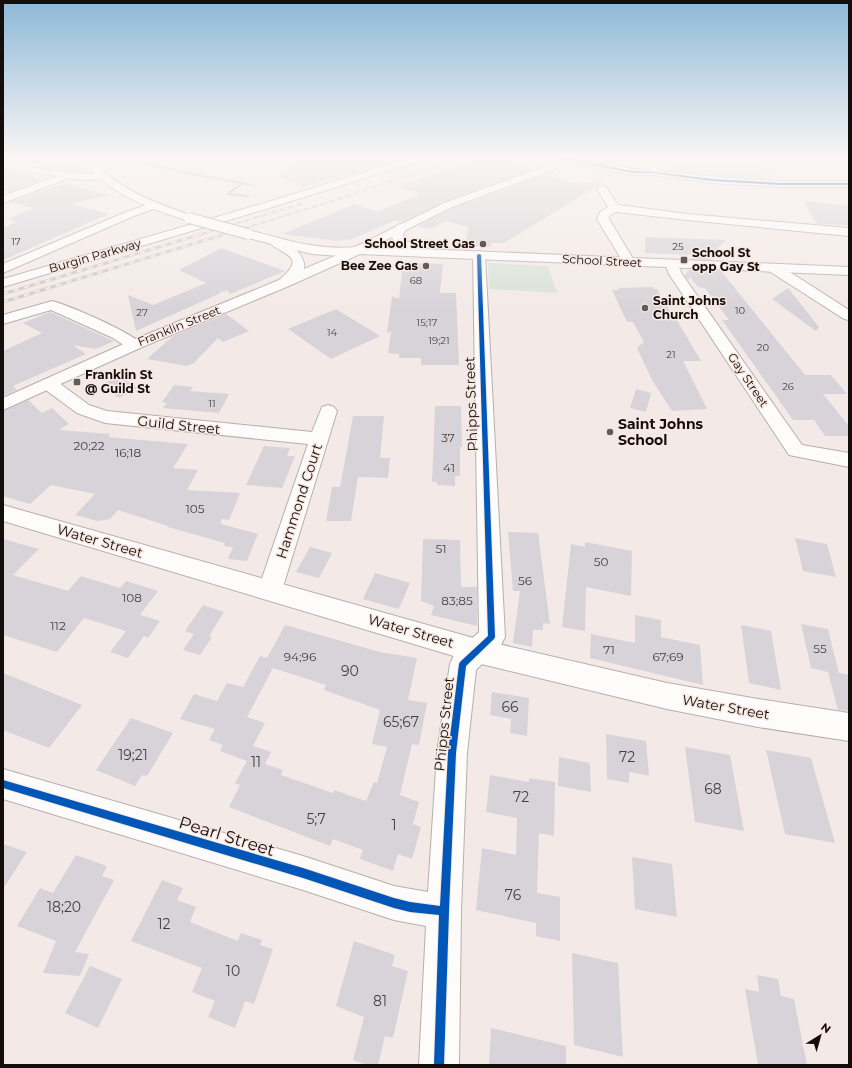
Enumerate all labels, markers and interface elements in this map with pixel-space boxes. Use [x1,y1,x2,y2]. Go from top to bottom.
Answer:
house number: 17 [11,235,21,248]
street label: Burgin Parkway [47,235,143,276]
place label: School Street Gas [364,236,476,251]
marker: School Street Gas [478,239,488,249]
house number: 25 [672,240,684,253]
place label: School St opp Gay St [692,245,761,274]
street label: School Street [562,251,642,270]
marker: School St opp Gay St [679,255,689,265]
place label: Bee Zee Gas [341,258,419,273]
marker: Bee Zee Gas [421,261,431,271]
house number: 68 [410,274,422,287]
place label: Saint Johns Church [653,293,727,322]
street label: Franklin Street [135,302,223,349]
marker: Saint Johns Church [640,303,650,313]
house number: 10 [735,304,745,317]
house number: 27 [136,306,148,319]
house number: 15;17 [417,316,438,329]
house number: 14 [327,326,337,339]
house number: 19;21 [428,334,450,347]
house number: 20 [757,341,770,354]
house number: 21 [666,348,676,361]
street label: Gay Street [725,350,772,410]
street label: Phipps Street [460,356,482,452]
place label: Franklin St @ Guild St [85,367,153,396]
marker: Franklin St @ Guild St [72,377,82,387]
house number: 26 [782,380,794,393]
house number: 11 [208,397,216,410]
street label: Guild Street [137,412,222,438]
place label: Saint Johns School [618,415,704,449]
marker: Saint Johns School [605,427,615,437]
house number: 37 [441,430,455,445]
house number: 20;22 [74,438,105,453]
street label: Hammond Court [272,441,326,561]
house number: 16;18 [115,445,141,460]
house number: 41 [443,460,455,475]
house number: 105 [185,501,205,516]
street label: Water Street [55,520,145,562]
house number: 51 [435,541,447,556]
house number: 50 [594,554,608,569]
house number: 56 [518,573,532,588]
house number: 108 [122,590,142,605]
house number: 83;85 [441,593,473,608]
street label: Water Street [366,610,456,652]
house number: 112 [50,618,66,633]
house number: 55 [813,641,827,656]
house number: 71 [603,642,615,657]
house number: 94;96 [284,649,316,664]
house number: 67;69 [652,649,684,664]
house number: 90 [341,662,359,680]
street label: Phipps Street [430,675,458,772]
street label: Water Street [681,690,771,724]
house number: 66 [501,698,519,716]
house number: 65;67 [383,713,419,731]
house number: 19;21 [118,746,148,764]
house number: 72 [619,748,635,766]
house number: 11 [251,753,261,771]
house number: 68 [704,780,722,798]
house number: 72 [513,788,529,806]
house number: 5;7 [306,810,326,828]
street label: Pearl Street [177,812,277,860]
house number: 1 [391,816,397,834]
house number: 76 [505,886,522,904]
house number: 18;20 [47,898,81,916]
house number: 12 [157,915,171,933]
house number: 10 [226,962,240,980]
house number: 81 [373,992,387,1010]
north arrow [800,1016,840,1056]
text: N [818,1020,834,1036]

